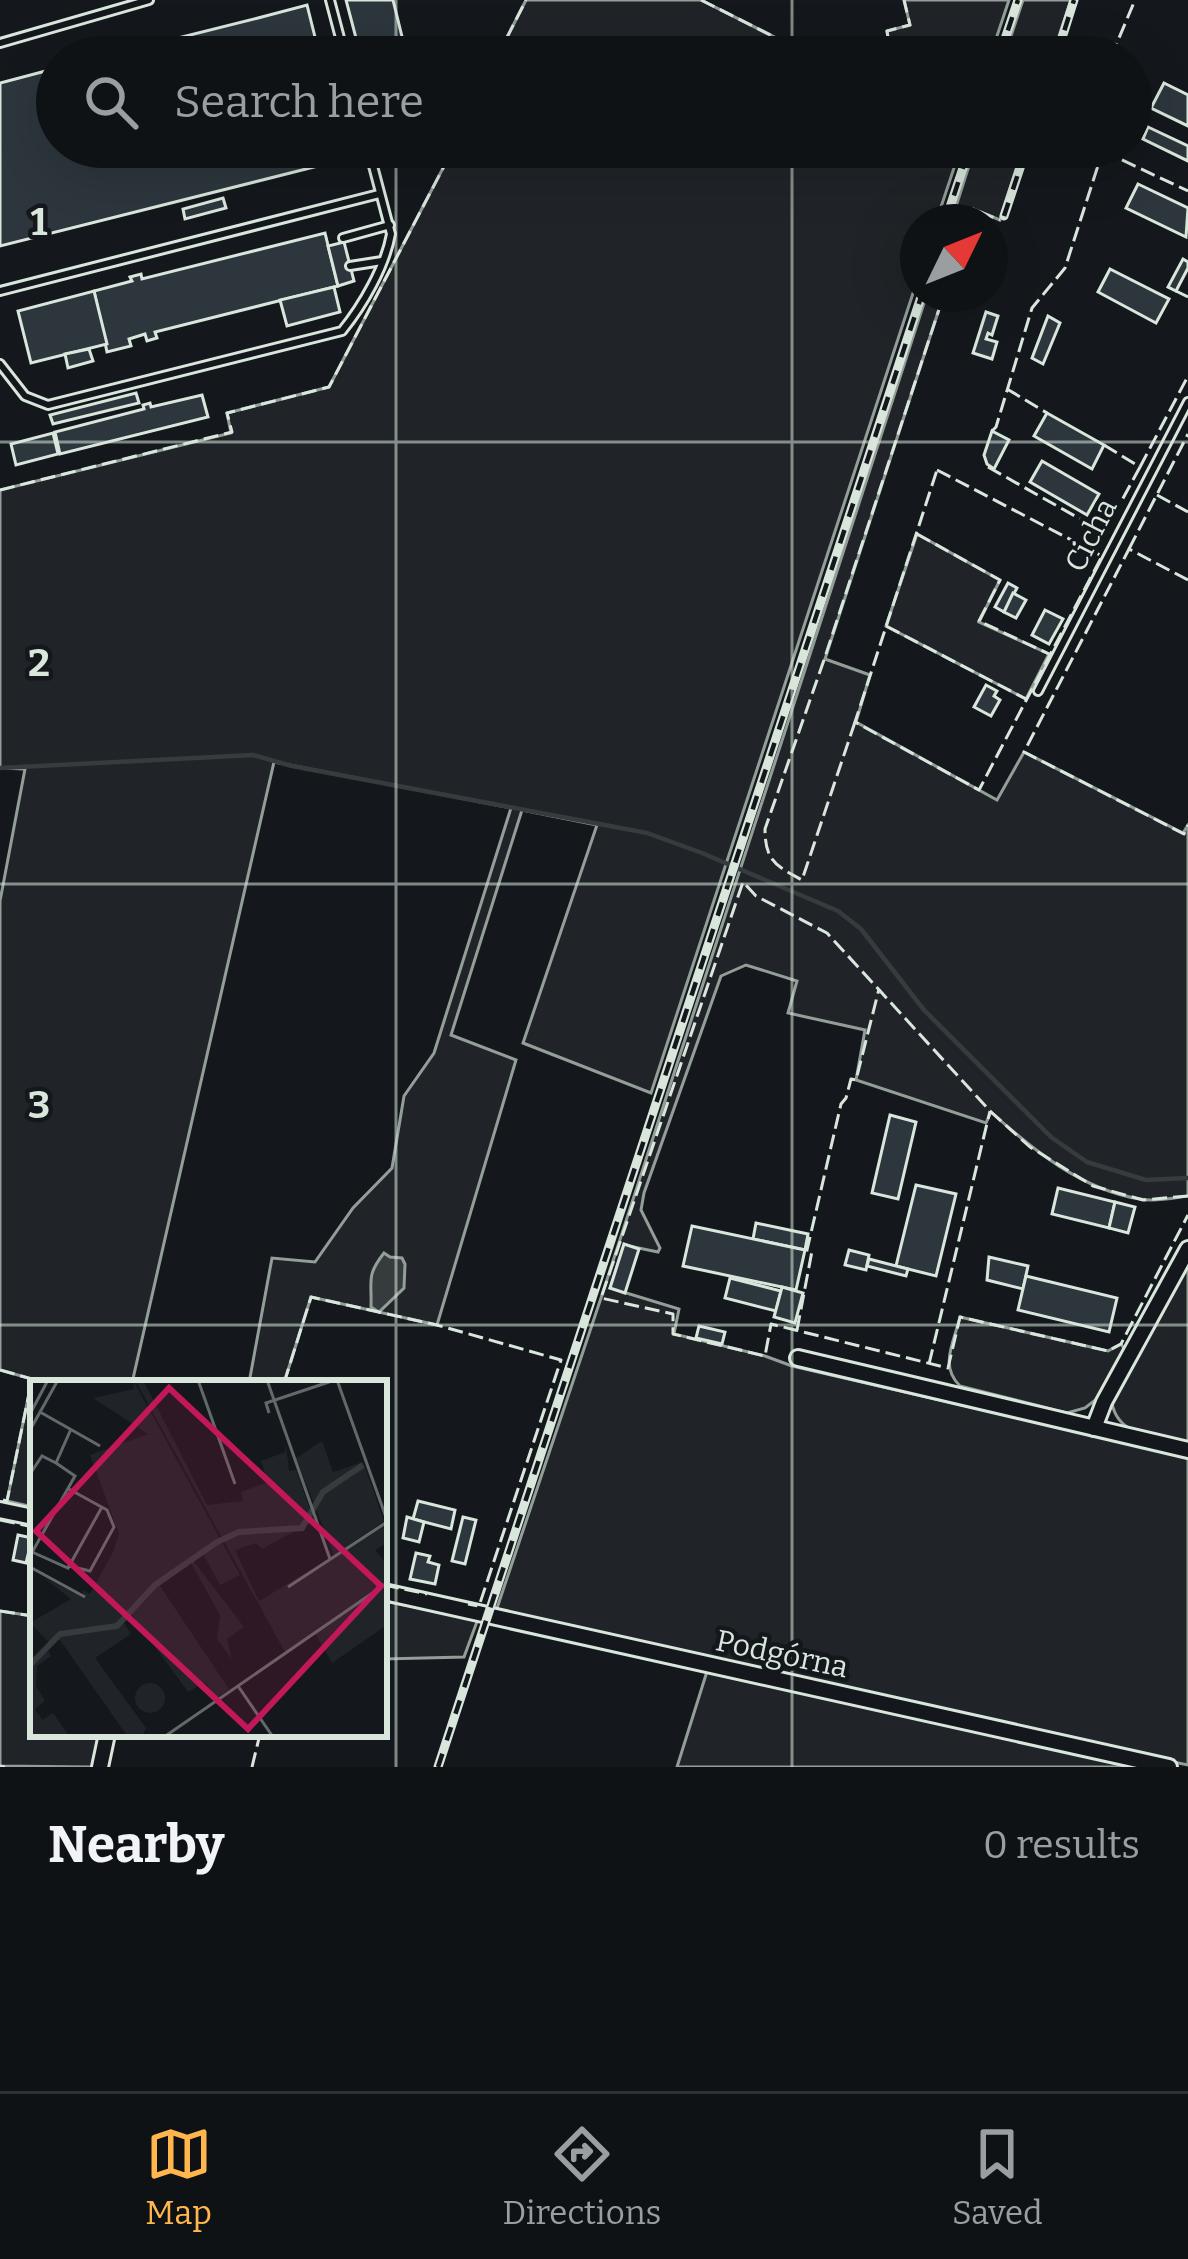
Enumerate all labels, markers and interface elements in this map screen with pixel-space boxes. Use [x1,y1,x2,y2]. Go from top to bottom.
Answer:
search box [36,36,1152,168]
icon: search [78,69,144,135]
text: Search here [174,75,424,129]
text: 1 [31,199,48,245]
north arrow [900,204,1008,312]
street label: Cicha [1057,492,1125,578]
text: 2 [28,640,50,686]
text: 3 [28,1082,50,1128]
inset map [30,1380,387,1737]
street label: Podgórna [713,1622,851,1686]
text: Nearby [48,1814,224,1876]
text: 0 results [983,1822,1140,1868]
tab: Map [145,2121,212,2233]
tab: Directions [503,2121,661,2233]
tab: Saved [952,2121,1043,2233]

